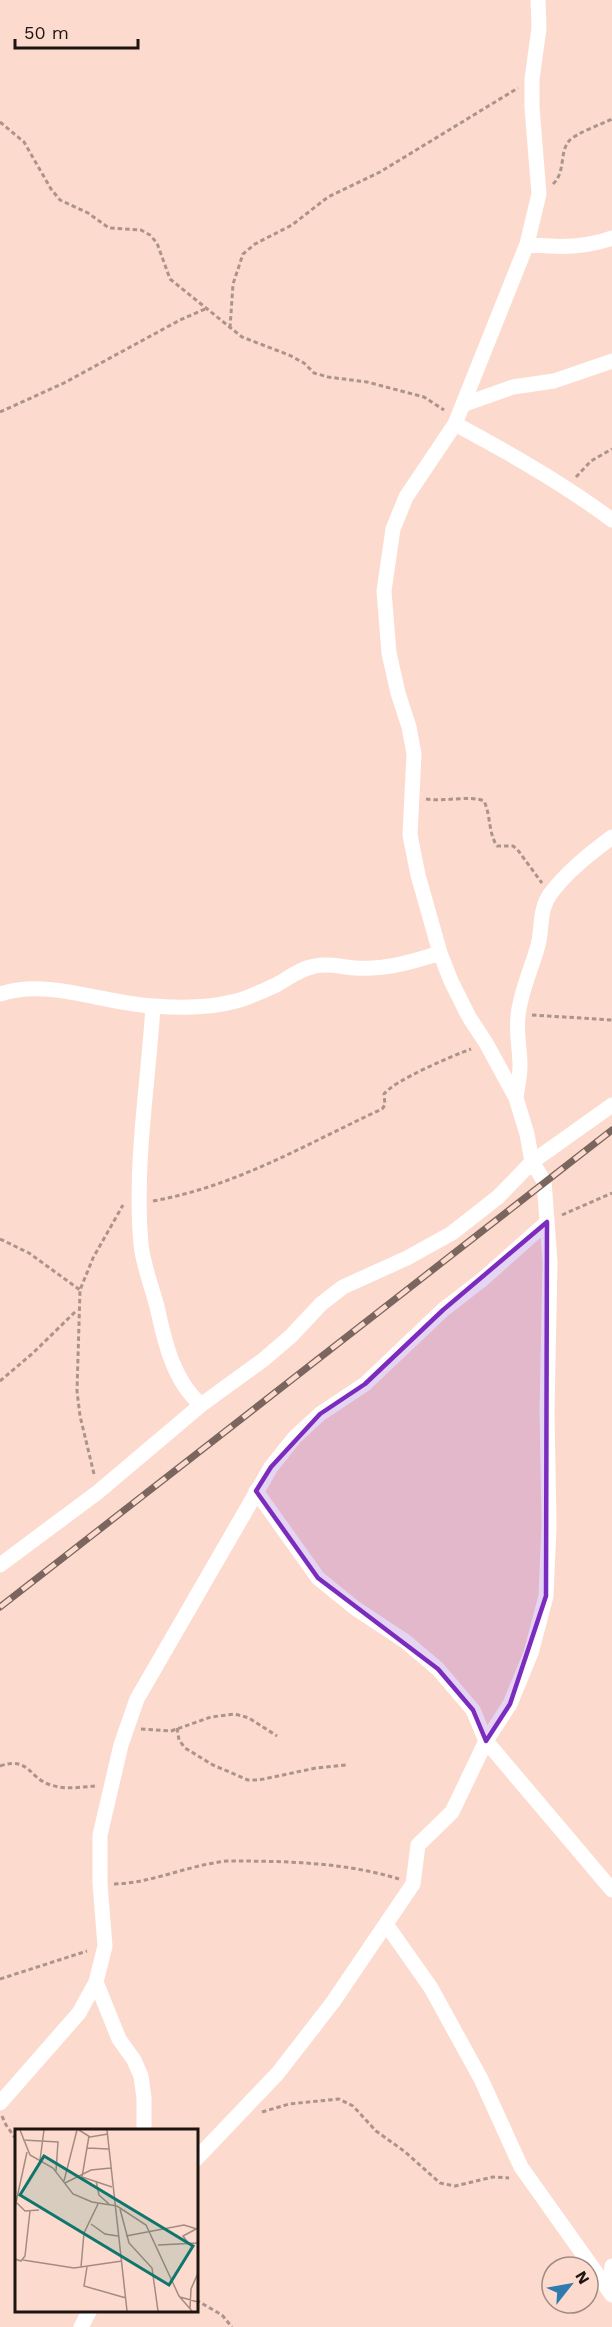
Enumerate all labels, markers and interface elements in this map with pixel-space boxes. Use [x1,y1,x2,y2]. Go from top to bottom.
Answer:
scale bar [15,12,138,50]
text: 50 m [24,22,69,43]
inset map [15,2129,198,2312]
north arrow [540,2255,600,2315]
text: N [571,2268,594,2288]

